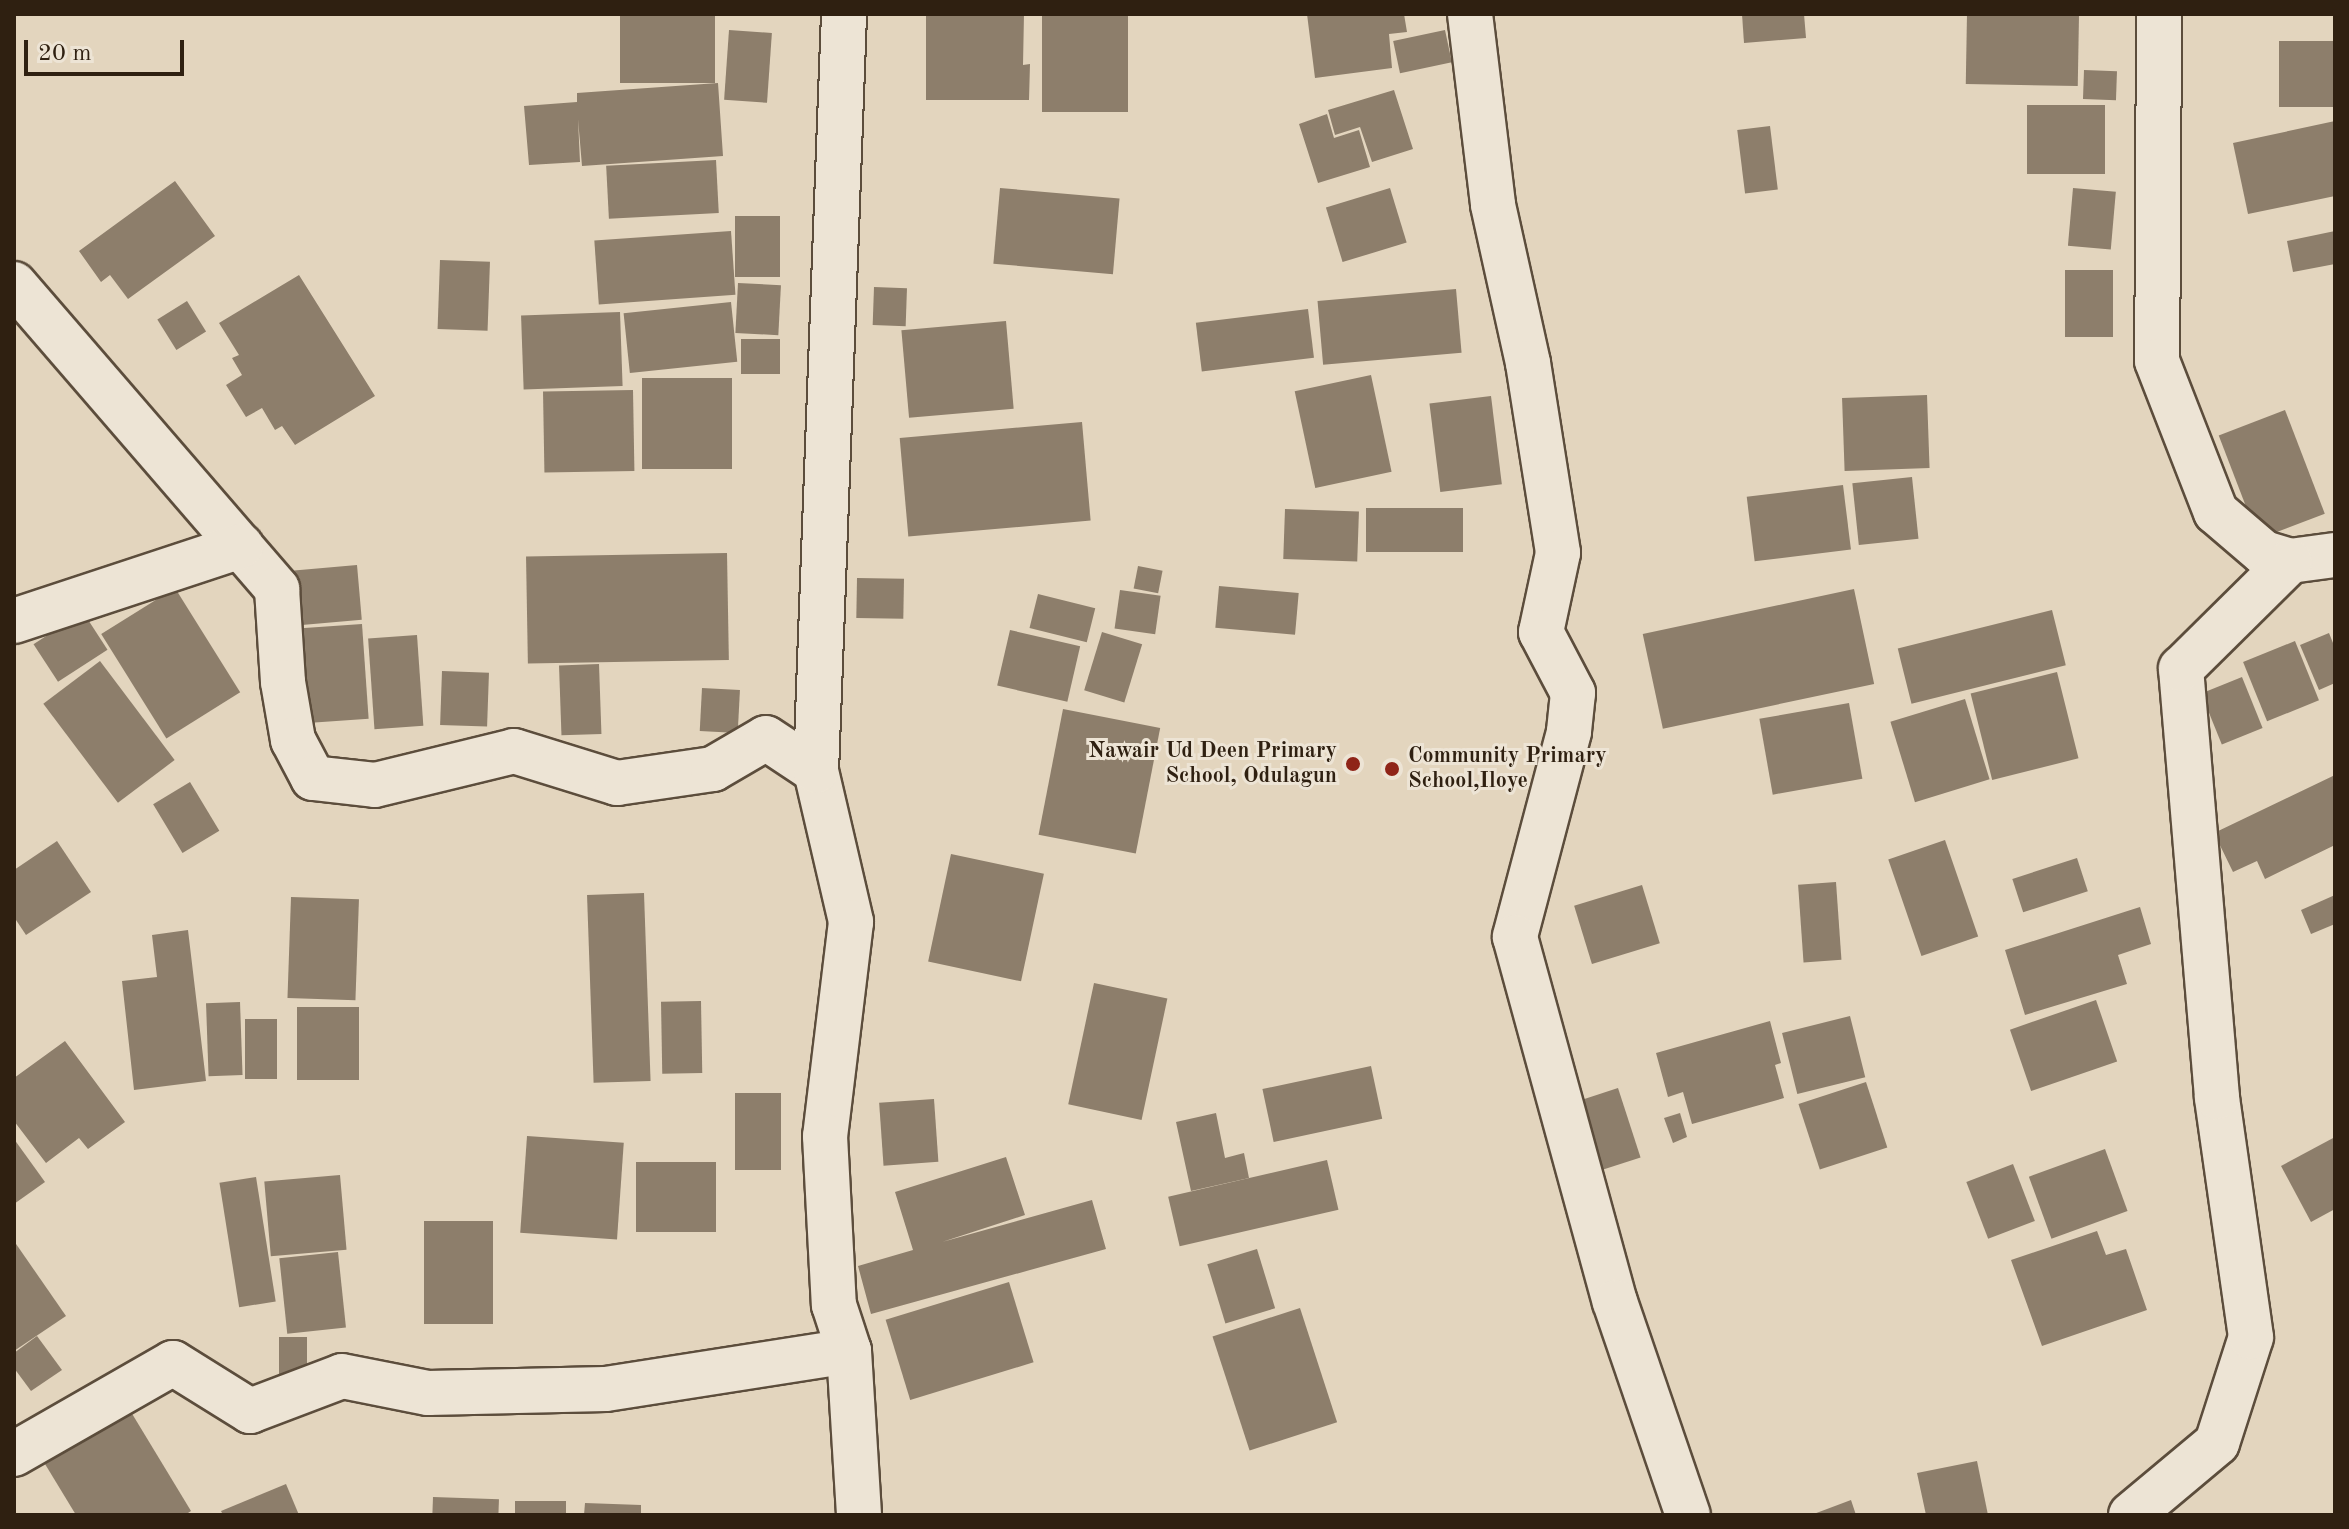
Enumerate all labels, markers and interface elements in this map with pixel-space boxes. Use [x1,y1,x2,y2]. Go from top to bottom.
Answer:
scale bar [28,24,188,74]
text: 20 m [38,42,92,66]
place label: Nawair Ud Deen Primary School, Odulagun [1088,738,1337,790]
place label: Community Primary School,Iloye [1408,743,1607,794]
marker: Nawair Ud Deen Primary School, Odulagun [1344,755,1362,773]
marker: Community Primary School,Iloye [1383,760,1401,778]

